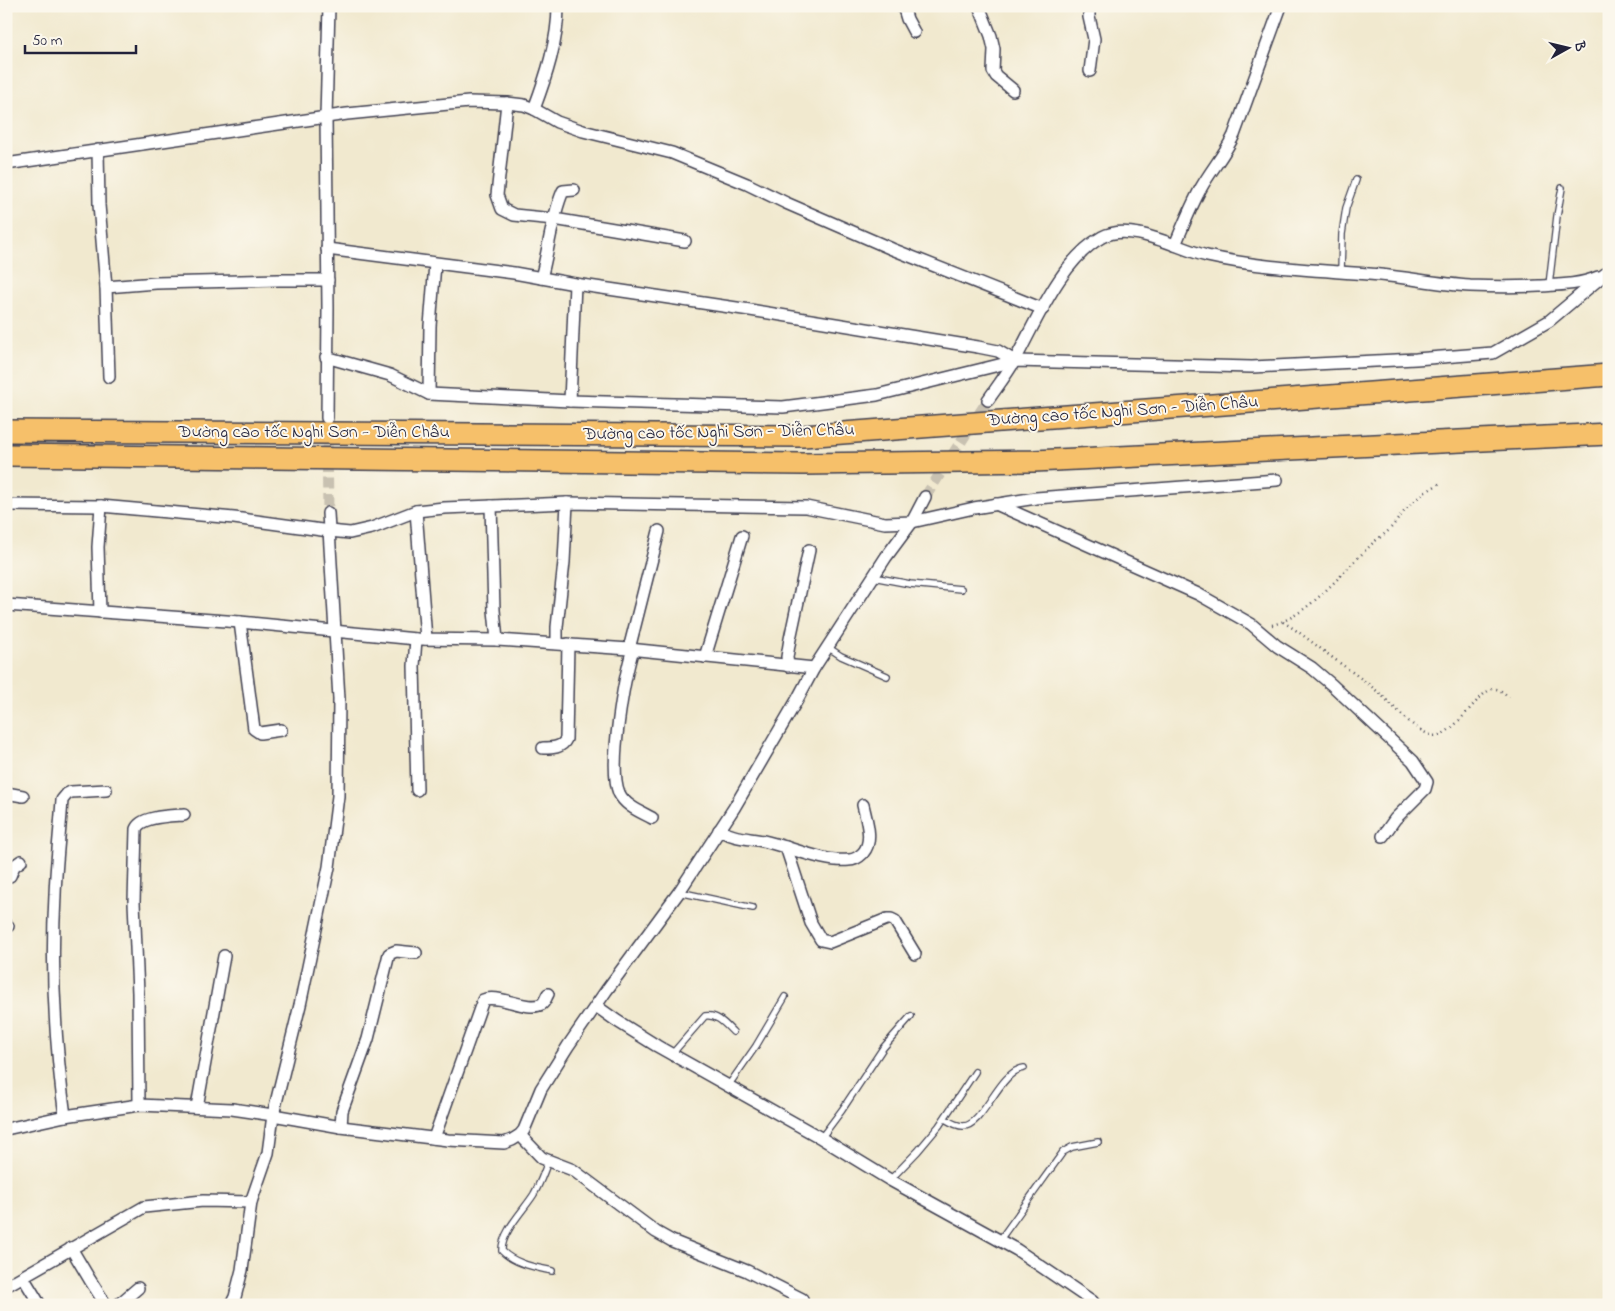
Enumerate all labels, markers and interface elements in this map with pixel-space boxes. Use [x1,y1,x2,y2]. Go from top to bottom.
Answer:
scale bar [25,22,136,54]
north arrow [1542,22,1592,72]
text: 50 m [32,30,63,52]
text: B [1568,39,1591,53]
street label: Đường cao tốc Nghi Sơn - Diễn Châu [986,390,1259,436]
street label: Đường cao tốc Nghi Sơn - Diễn Châu [582,418,855,449]
street label: Đường cao tốc Nghi Sơn - Diễn Châu [177,420,450,447]

